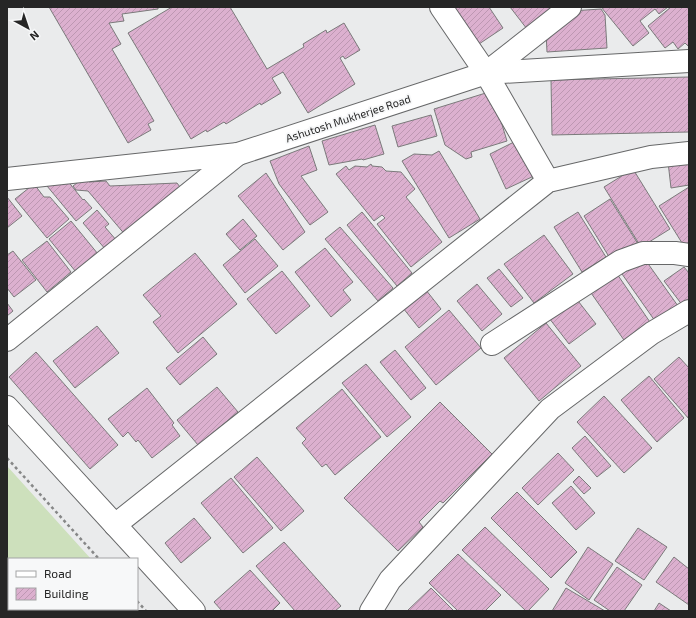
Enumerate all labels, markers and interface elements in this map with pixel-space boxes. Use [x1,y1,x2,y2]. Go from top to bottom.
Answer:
north arrow [8,8,48,48]
text: N [27,29,42,44]
street label: Ashutosh Mukherjee Road [284,92,412,145]
legend [8,558,138,610]
text: Road [44,566,72,580]
text: Building [44,586,89,600]

